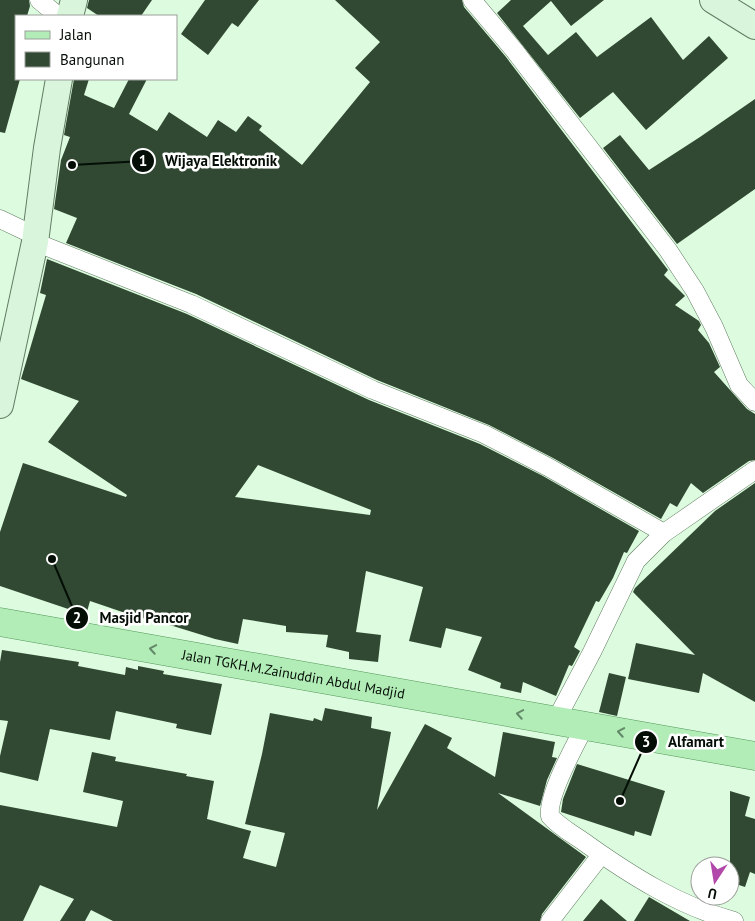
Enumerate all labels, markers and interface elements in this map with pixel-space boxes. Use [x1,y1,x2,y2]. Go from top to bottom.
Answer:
legend [15,15,178,80]
text: Jalan [59,25,92,44]
text: Bangunan [60,50,124,69]
callout: Wijaya Elektronik [130,146,287,176]
text: 1 [139,151,147,170]
text: Wijaya Elektronik [165,151,278,170]
callout: Masjid Pancor [64,603,198,633]
text: 2 [73,608,81,627]
text: Masjid Pancor [99,608,189,627]
one-way arrow [149,645,157,655]
street label: Jalan TGKH.M.Zainuddin Abdul Madjid [179,645,406,703]
one-way arrow [515,710,524,720]
one-way arrow [616,727,625,737]
callout: Alfamart [633,727,735,757]
text: 3 [642,732,650,751]
text: Alfamart [668,732,725,751]
north arrow [690,856,740,906]
text: U [706,884,718,903]

